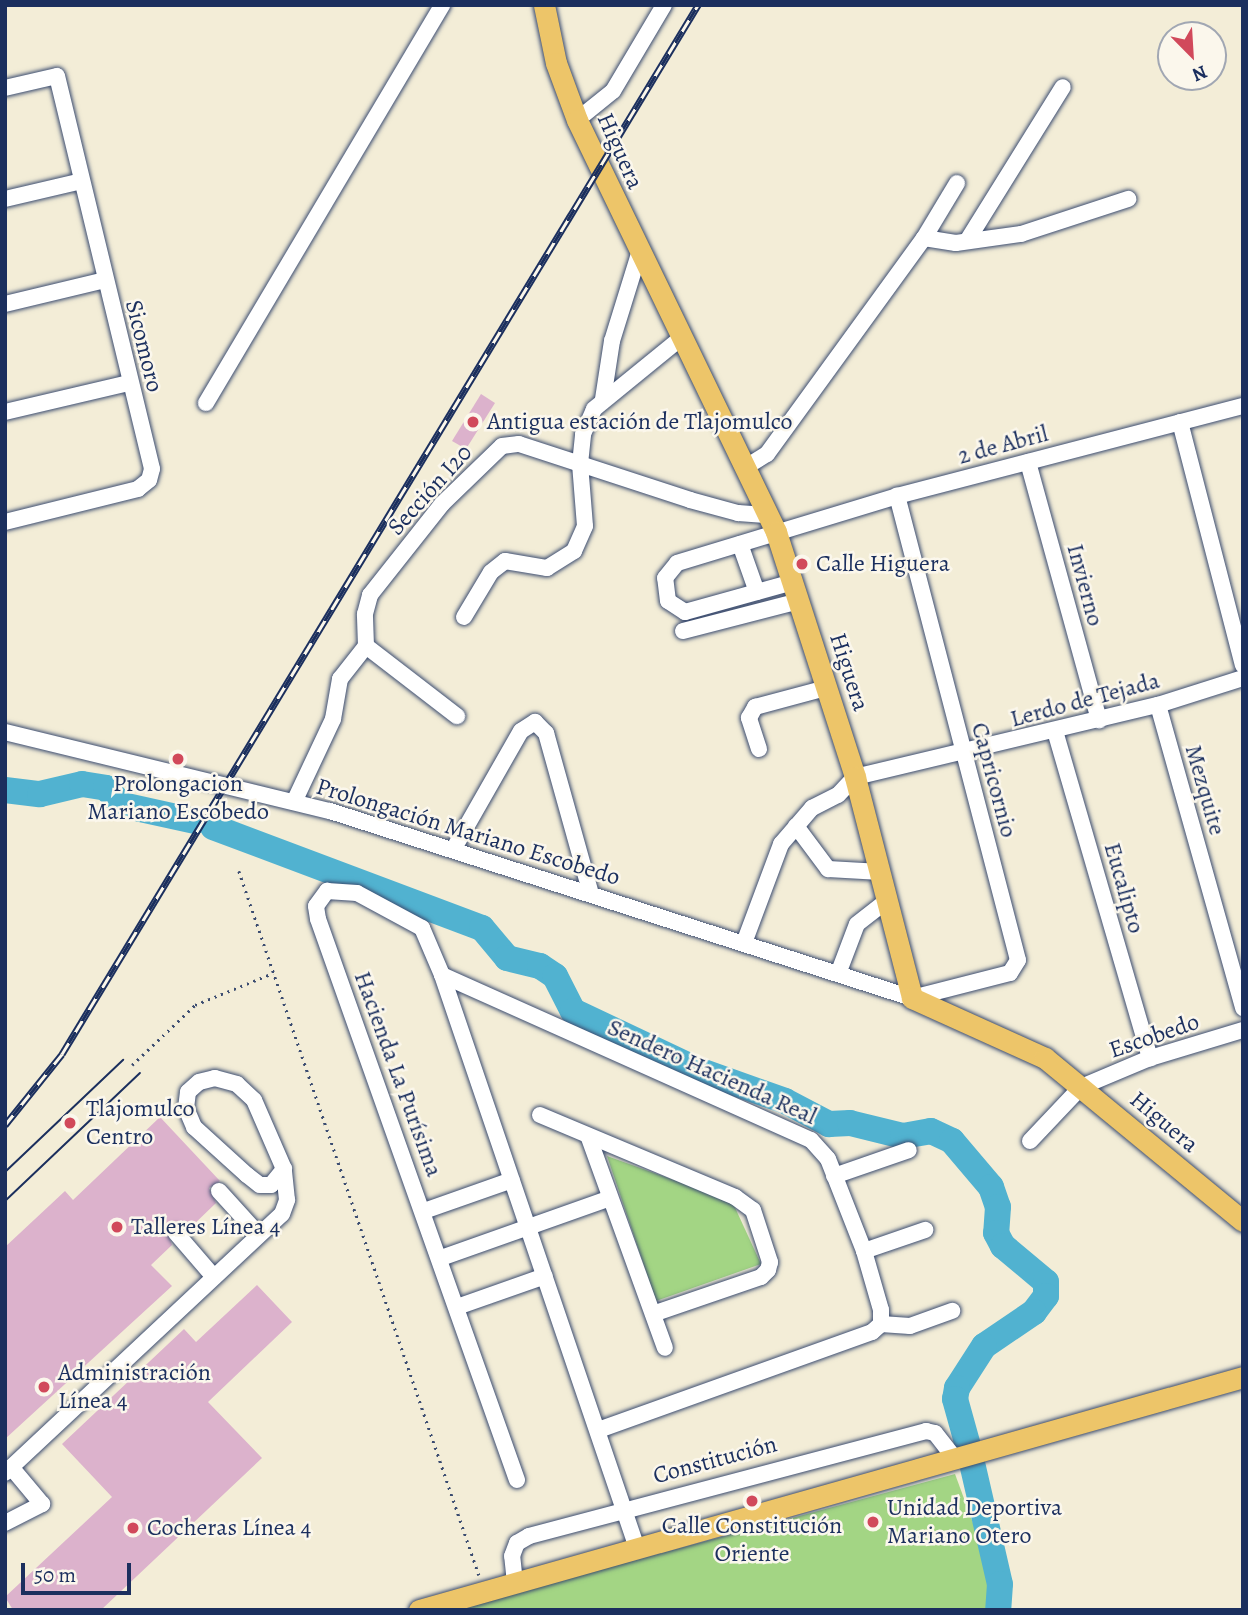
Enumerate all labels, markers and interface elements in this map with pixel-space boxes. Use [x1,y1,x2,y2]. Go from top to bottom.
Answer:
north arrow [1157,21,1227,91]
text: N [1188,59,1211,88]
street label: Higuera [590,108,650,194]
street label: Sicomoro [119,297,169,395]
place label: Antigua estación de Tlajomulco [487,408,792,436]
marker: Antigua estación de Tlajomulco [465,414,481,430]
street label: 2 de Abril [955,419,1051,471]
street label: Sección I20 [382,439,478,541]
street label: Invierno [1060,541,1110,629]
place label: Calle Higuera [816,550,950,578]
marker: Calle Higuera [794,556,810,572]
street label: Higuera [823,629,875,715]
street label: Lerdo de Tejada [1007,666,1163,734]
street label: Capricornio [965,719,1023,841]
street label: Mezquite [1178,742,1232,838]
marker: Prolongacion Mariano Escobedo [170,751,186,767]
place label: Prolongacion Mariano Escobedo [87,770,269,826]
street label: Prolongación Mariano Escobedo [313,772,623,892]
street label: Eucalipto [1097,839,1151,937]
street label: Hacienda La Purísima [347,967,449,1181]
street label: Escobedo [1105,1007,1203,1065]
street label: Sendero Hacienda Real [603,1013,821,1131]
street label: Higuera [1124,1085,1204,1159]
place label: Tlajomulco Centro [86,1095,194,1151]
marker: Tlajomulco Centro [60,1113,80,1133]
place label: Talleres Línea 4 [131,1213,280,1241]
marker: Talleres Línea 4 [109,1219,125,1235]
place label: Administración Línea 4 [58,1359,211,1415]
marker: Administración Línea 4 [36,1379,52,1395]
street label: Constitución [650,1430,780,1490]
marker: Calle Constitución Oriente [744,1493,760,1509]
place label: Unidad Deportiva Mariano Otero [887,1494,1062,1550]
place label: Calle Constitución Oriente [662,1512,842,1568]
place label: Cocheras Línea 4 [147,1514,311,1542]
marker: Unidad Deportiva Mariano Otero [865,1514,881,1530]
marker: Cocheras Línea 4 [125,1520,141,1536]
scale bar [24,1548,135,1592]
text: 50 m [34,1561,76,1589]

